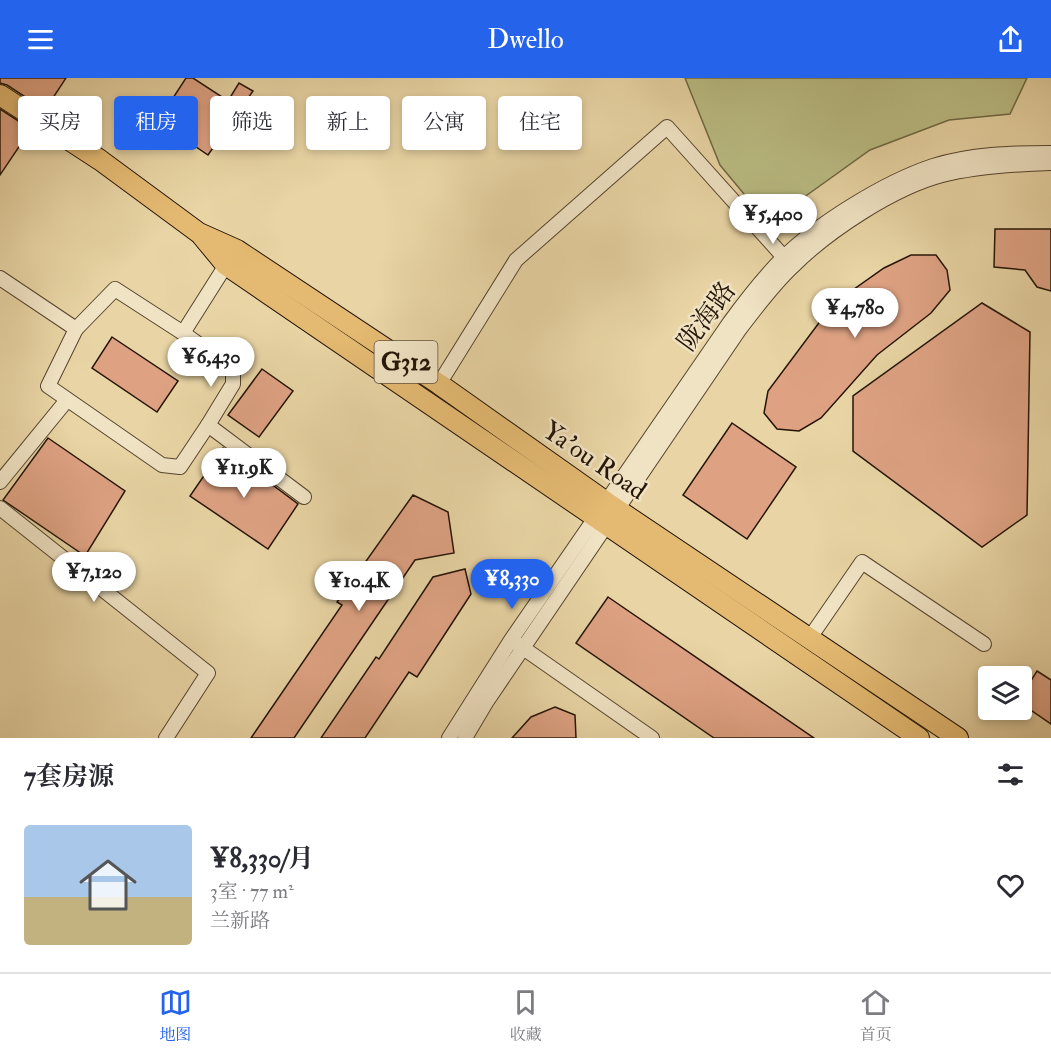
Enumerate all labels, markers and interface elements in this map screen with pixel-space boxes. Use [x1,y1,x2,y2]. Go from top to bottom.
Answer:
icon: menu [24,23,57,56]
text: Dwello [487,23,564,56]
icon: share [994,23,1027,56]
chip: 买房 [18,96,102,150]
chip: 租房 [114,96,198,150]
chip: 筛选 [210,96,294,150]
chip: 新上 [306,96,390,150]
chip: 公寓 [402,96,486,150]
chip: 住宅 [498,96,582,150]
pin: ¥5,400 [724,194,822,245]
text: ¥5,400 [743,201,803,226]
street label: 陇海路 [671,276,743,358]
pin: ¥4,780 [806,288,904,339]
text: ¥4,780 [825,295,885,320]
pin: ¥6,430 [162,337,260,388]
road number: G312 [374,341,438,383]
text: ¥6,430 [181,344,241,369]
street label: Ya'ou Road [537,415,652,507]
pin: ¥11.9K [195,448,293,499]
text: ¥11.9K [215,455,273,480]
pin: ¥7,120 [45,552,143,603]
text: ¥7,120 [66,559,122,584]
pin: ¥8,330 [463,559,561,610]
pin: ¥10.4K [310,561,408,612]
text: ¥8,330 [485,566,539,591]
text: ¥10.4K [328,568,390,593]
map controls [978,666,1032,720]
button: layers [978,666,1032,720]
icon: filters [994,758,1027,791]
text: 7套房源 [24,761,114,793]
text: ¥8,330/月 [210,843,314,875]
icon: home [72,849,144,921]
icon: heart [994,869,1027,902]
text: 3室 · 77 m² [210,879,294,904]
text: 兰新路 [210,908,270,933]
tab: 地图 [159,986,192,1045]
tab: 收藏 [509,986,542,1045]
tab: 首页 [859,986,892,1045]

